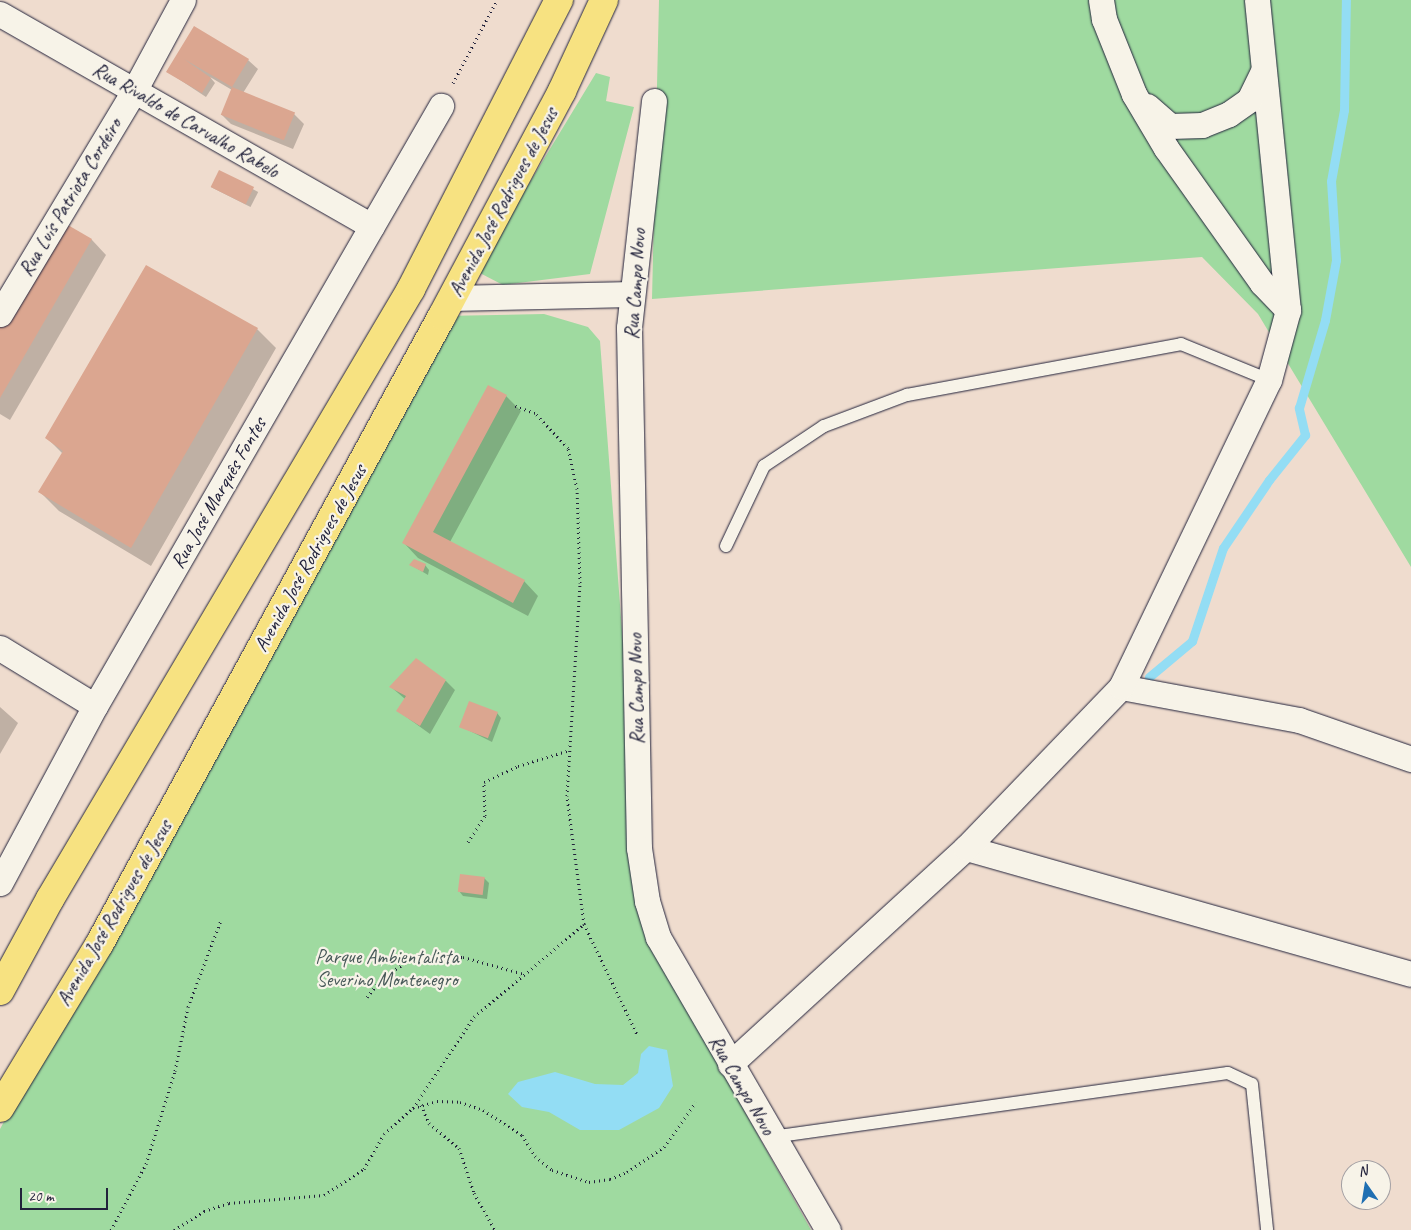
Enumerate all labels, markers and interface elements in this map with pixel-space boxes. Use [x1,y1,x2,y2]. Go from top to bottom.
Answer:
street label: Rua Rivaldo de Carvalho Rabelo [88,57,284,183]
street label: Avenida José Rodrigues de Jesus [443,104,563,300]
street label: Rua Luís Patriota Cordeiro [14,114,126,280]
street label: Rua Campo Novo [619,227,651,341]
street label: Rua José Marquês Fontes [165,414,271,572]
street label: Avenida José Rodrigues de Jesus [249,461,371,655]
street label: Rua Campo Novo [623,633,649,745]
street label: Avenida José Rodrigues de Jesus [51,816,177,1010]
park label: Parque Ambientalista Severino Montenegro [315,944,459,991]
street label: Rua Campo Novo [704,1030,780,1140]
north arrow [1341,1160,1391,1210]
text: N [1357,1162,1369,1180]
scale bar [22,1178,110,1210]
text: 20 m [28,1187,54,1206]

